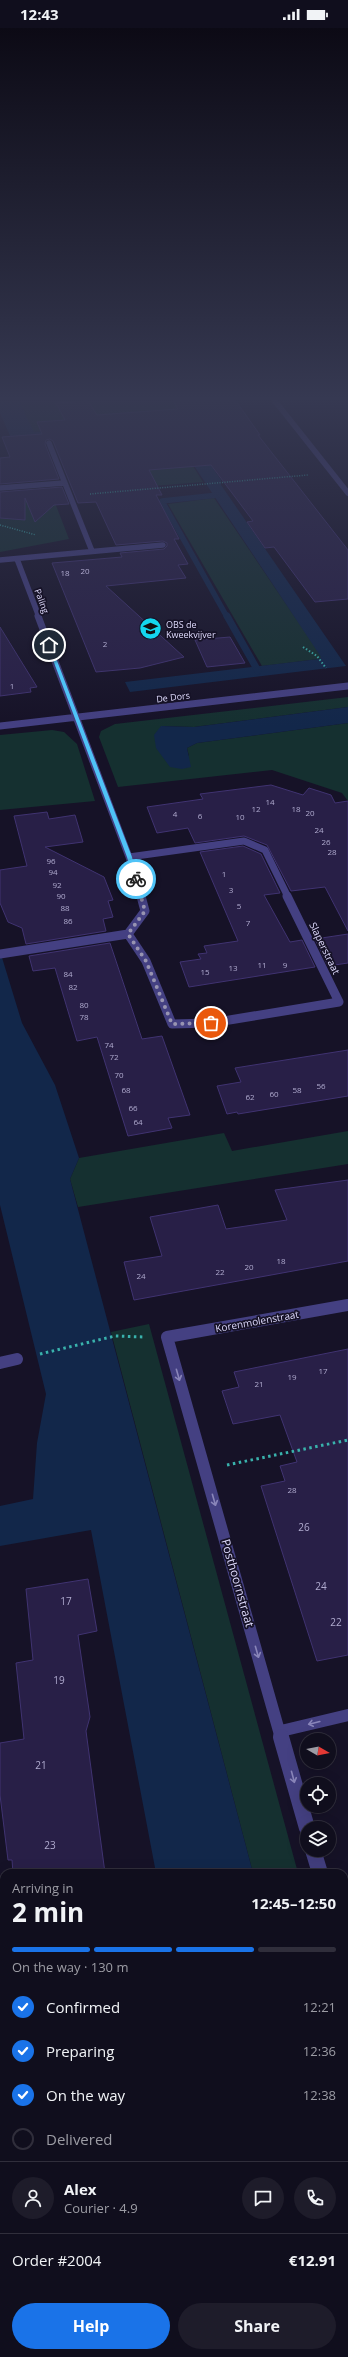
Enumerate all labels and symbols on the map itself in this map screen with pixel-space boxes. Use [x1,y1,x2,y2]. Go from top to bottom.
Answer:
house number: 20 [80,565,90,576]
house number: 18 [60,567,70,578]
street label: Paling [32,587,52,615]
school or university icon: OBS de Kweekvijver [138,616,164,642]
place label: OBS de Kweekvijver [166,618,216,641]
pin [32,628,66,662]
house number: 2 [103,638,108,649]
house number: 1 [10,680,14,691]
street label: De Dors [155,688,191,706]
house number: 14 [265,796,275,807]
house number: 12 [251,803,261,814]
house number: 18 [291,803,301,814]
house number: 20 [305,807,315,818]
house number: 4 [173,808,178,819]
house number: 6 [198,810,203,821]
house number: 10 [235,811,245,822]
house number: 24 [314,824,324,835]
house number: 26 [321,836,331,847]
house number: 28 [327,846,337,857]
house number: 96 [46,855,56,866]
courier [116,859,156,899]
house number: 94 [48,866,58,877]
house number: 1 [222,868,226,879]
house number: 92 [52,879,62,890]
house number: 3 [229,884,234,895]
house number: 90 [56,890,66,901]
house number: 5 [237,900,242,911]
house number: 88 [60,902,70,913]
house number: 86 [63,915,73,926]
house number: 7 [246,917,251,928]
street label: Slaperstraat [306,920,344,977]
house number: 11 [257,959,267,970]
house number: 9 [283,959,288,970]
house number: 13 [228,962,238,973]
house number: 15 [200,966,210,977]
house number: 84 [63,968,73,979]
house number: 82 [68,981,78,992]
house number: 80 [79,999,89,1010]
pin [194,1006,228,1040]
house number: 78 [79,1011,89,1022]
house number: 74 [104,1039,114,1050]
house number: 72 [109,1051,119,1062]
house number: 70 [114,1069,124,1080]
house number: 56 [316,1080,326,1091]
house number: 68 [121,1084,131,1095]
house number: 58 [292,1084,302,1095]
house number: 60 [269,1088,279,1099]
house number: 62 [245,1091,255,1102]
house number: 66 [128,1102,138,1113]
house number: 64 [133,1116,143,1127]
house number: 18 [276,1255,286,1266]
house number: 20 [244,1261,254,1272]
house number: 22 [215,1266,225,1277]
house number: 24 [136,1270,146,1281]
street label: Korenmolenstraat [214,1307,300,1335]
house number: 17 [318,1365,328,1376]
one-way arrow [175,1368,182,1381]
house number: 19 [287,1371,297,1382]
house number: 21 [254,1378,264,1389]
house number: 28 [287,1484,297,1495]
one-way arrow [211,1493,218,1506]
house number: 26 [298,1520,310,1534]
street label: Posthoornstraat [217,1537,259,1629]
house number: 24 [315,1579,327,1593]
house number: 17 [60,1594,72,1608]
house number: 22 [330,1615,342,1629]
one-way arrow [254,1645,261,1658]
house number: 19 [53,1673,65,1687]
one-way arrow [308,1719,321,1727]
north arrow [300,1733,336,1769]
house number: 21 [35,1758,47,1772]
one-way arrow [290,1770,297,1783]
house number: 23 [44,1838,56,1852]

